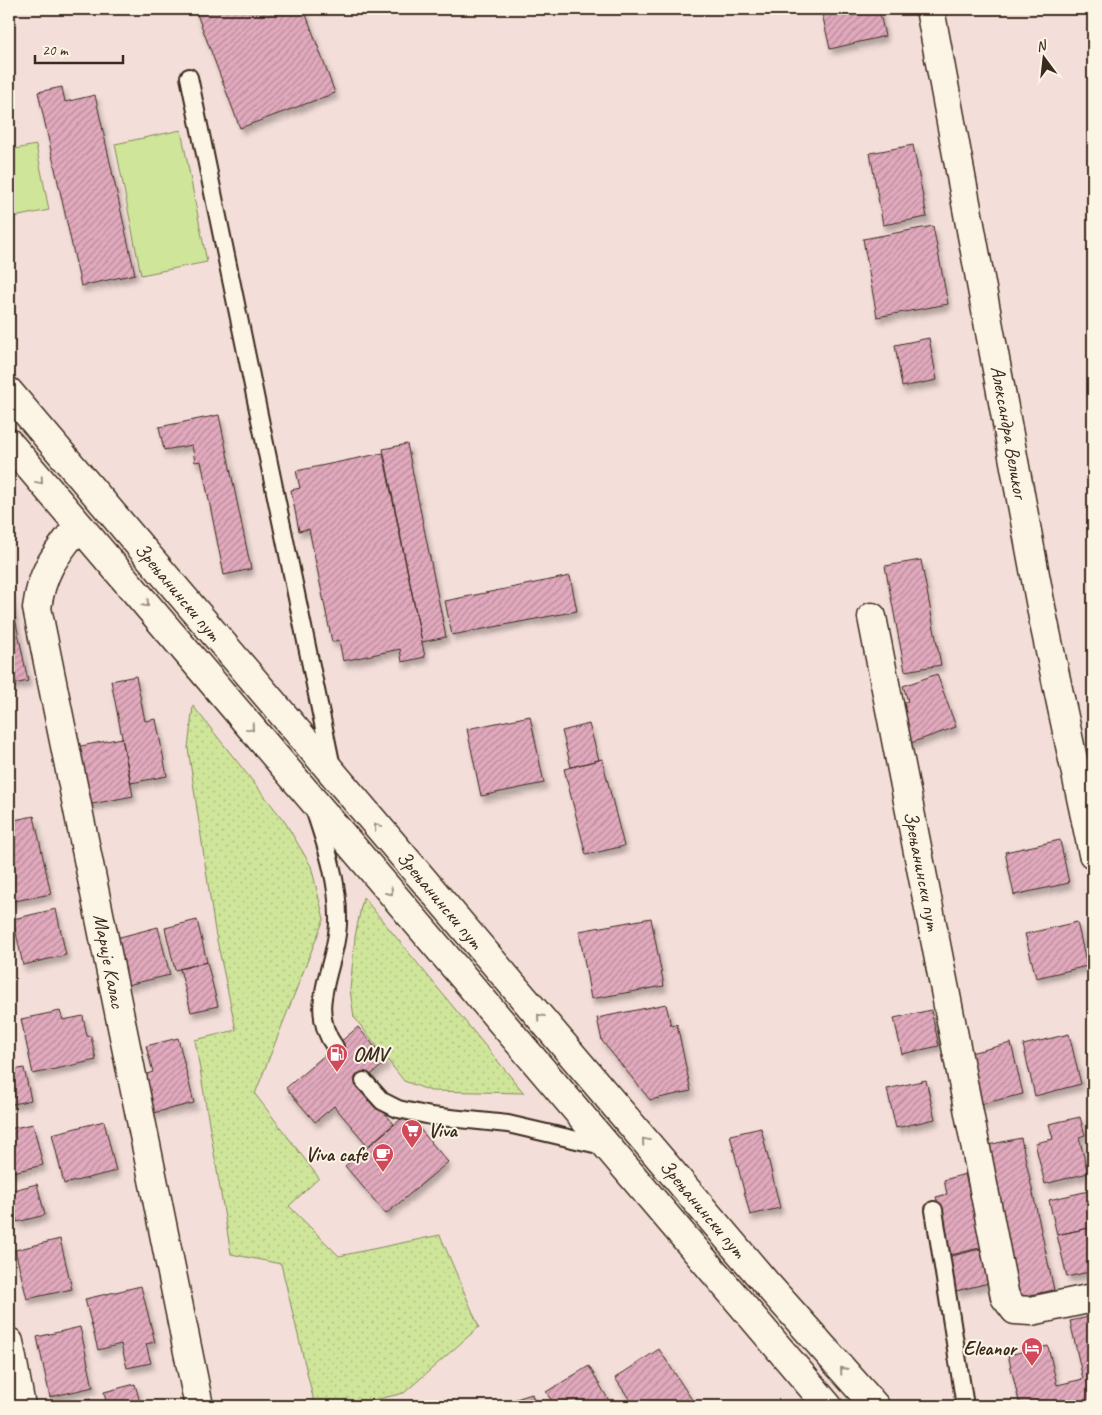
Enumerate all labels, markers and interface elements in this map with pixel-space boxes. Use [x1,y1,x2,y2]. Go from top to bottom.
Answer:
scale bar [35,32,122,64]
north arrow [1020,32,1070,82]
text: N [1034,36,1049,55]
text: 20 m [42,41,69,60]
street label: Александра Великог [985,364,1033,503]
one-way arrow [34,475,43,484]
street label: Зрењанински пут [129,538,227,647]
one-way arrow [140,599,149,608]
one-way arrow [246,722,254,731]
street label: Зрењанински пут [898,809,946,934]
one-way arrow [374,823,383,832]
street label: Зрењанински пут [391,846,489,955]
one-way arrow [384,887,393,896]
street label: Марије Калас [88,912,131,1011]
one-way arrow [537,1014,545,1023]
fuel station icon: OMV [325,1042,349,1073]
place label: OMV [353,1042,392,1067]
supermarket icon: Viva [400,1118,424,1149]
place label: Viva [428,1118,459,1143]
one-way arrow [642,1137,651,1146]
place label: Viva cafe [305,1142,369,1167]
cafe icon: Viva cafe [371,1142,395,1173]
street label: Зрењанински пут [654,1155,752,1264]
place label: Eleanor [963,1336,1019,1361]
hotel icon: Eleanor [1020,1336,1044,1367]
one-way arrow [839,1366,848,1375]

